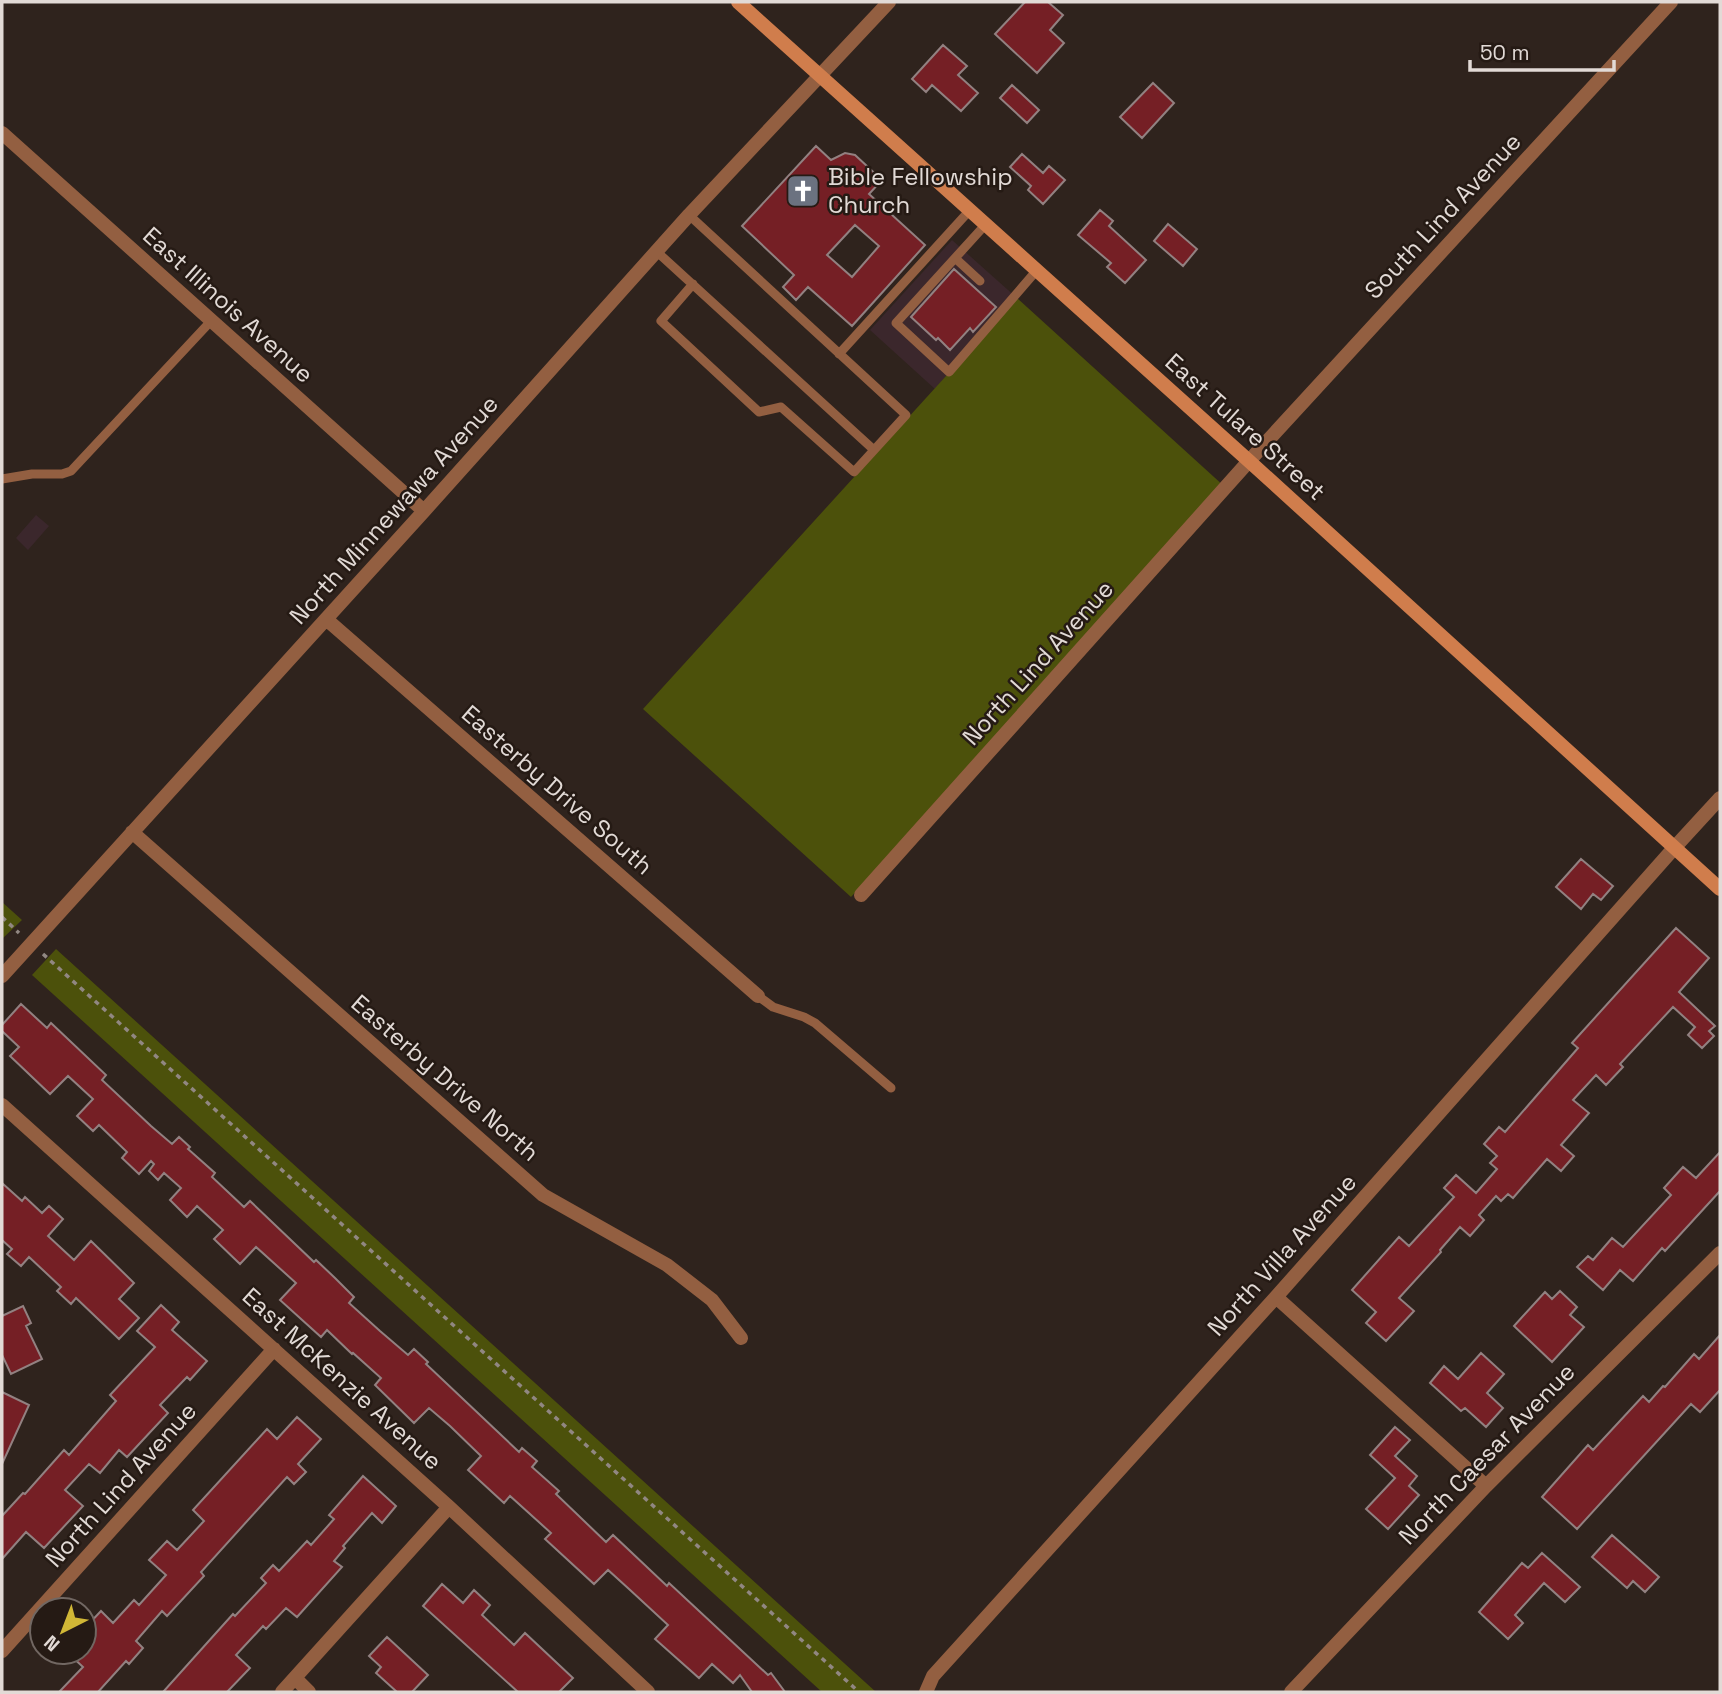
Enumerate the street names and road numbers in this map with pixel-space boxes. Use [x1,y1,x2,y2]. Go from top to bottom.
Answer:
street label: South Lind Avenue [1358,126,1528,305]
street label: East Illinois Avenue [137,220,320,389]
street label: East Tulare Street [1159,346,1332,507]
street label: North Minnewawa Avenue [282,389,505,631]
street label: North Lind Avenue [955,574,1120,752]
street label: Easterby Drive South [455,698,659,881]
street label: Easterby Drive North [345,988,546,1168]
street label: North Villa Avenue [1200,1167,1363,1342]
street label: East McKenzie Avenue [236,1281,449,1477]
street label: North Caesar Avenue [1392,1356,1581,1551]
street label: North Lind Avenue [38,1396,203,1574]

